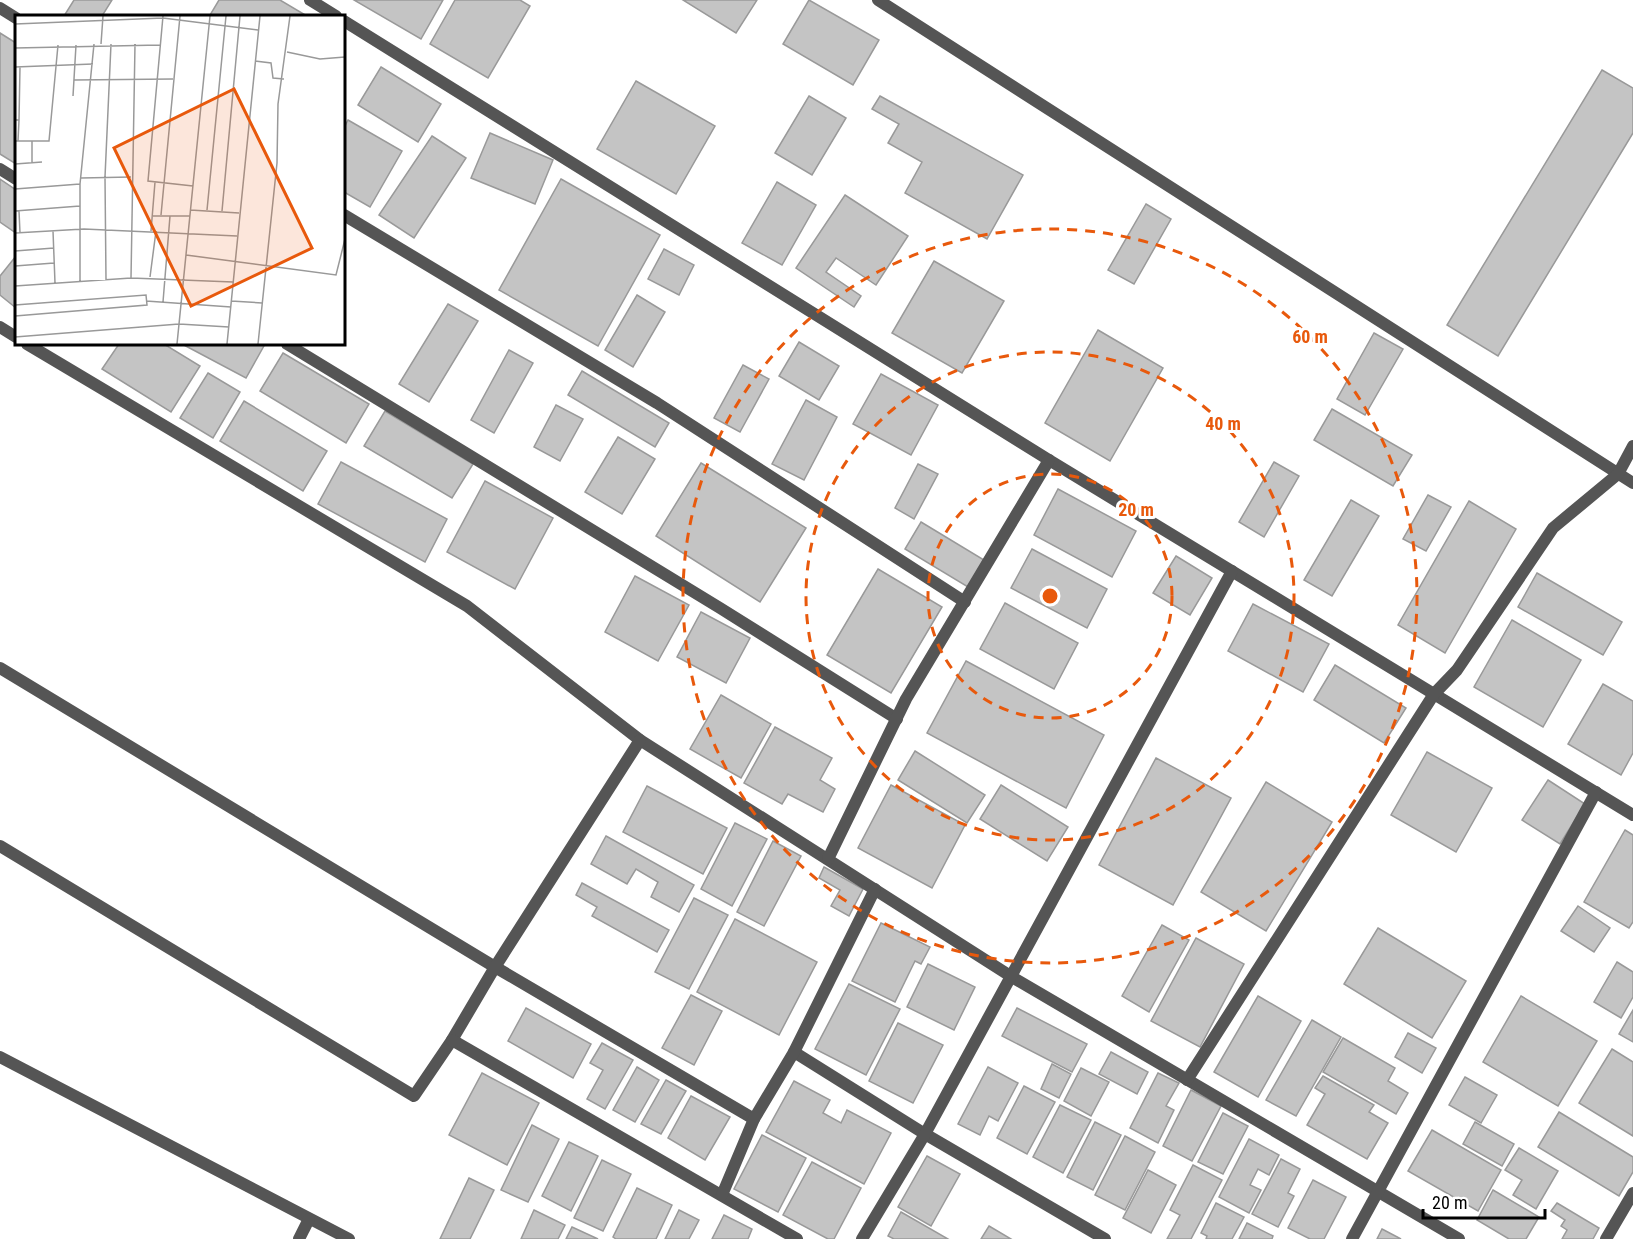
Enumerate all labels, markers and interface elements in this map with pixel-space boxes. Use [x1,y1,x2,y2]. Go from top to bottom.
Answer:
inset map [15,15,345,345]
text: 60 m [1292,326,1328,347]
text: 40 m [1205,413,1241,434]
text: 20 m [1118,499,1154,520]
centre of rings [1040,586,1060,606]
scale bar [1423,1182,1544,1220]
text: 20 m [1432,1192,1467,1213]

